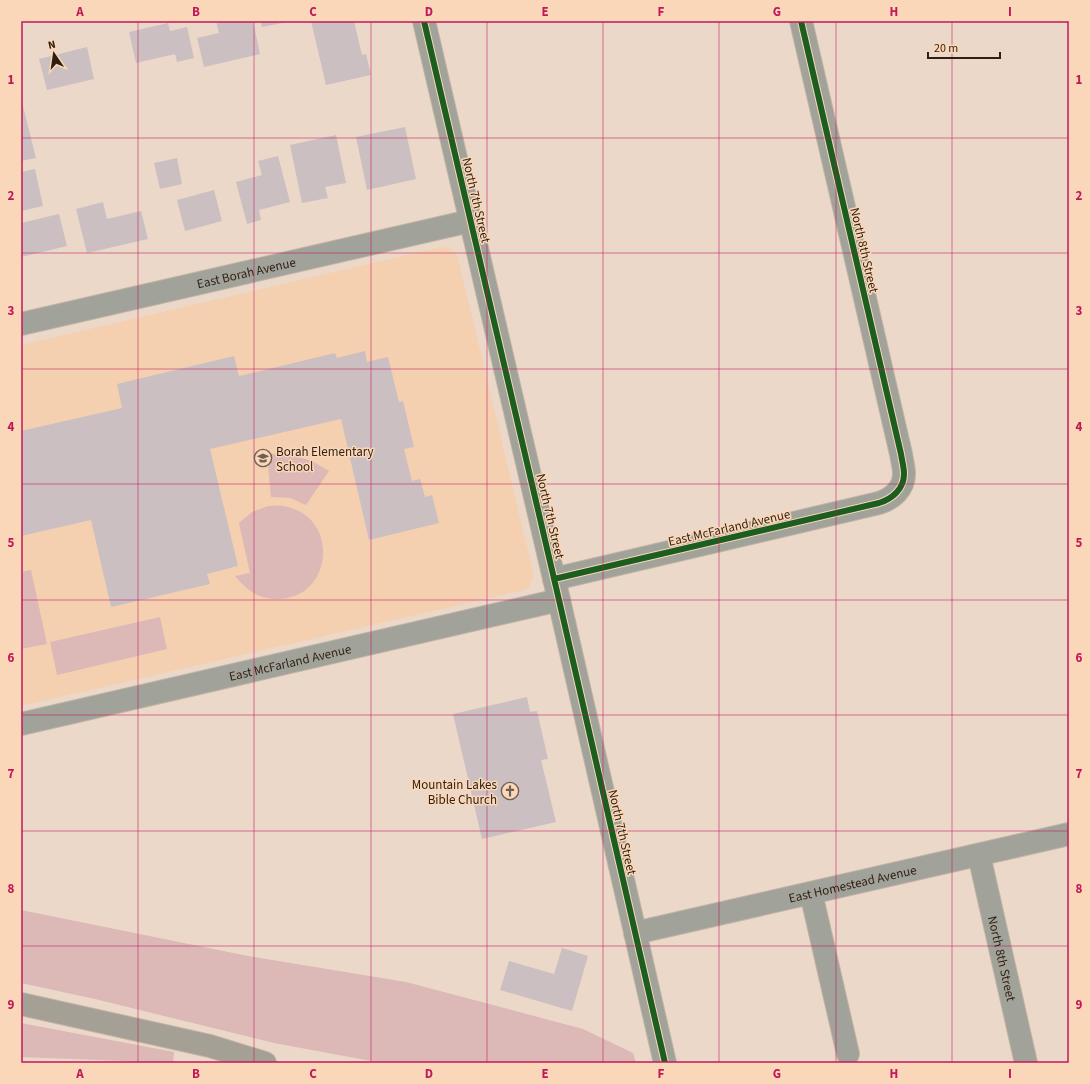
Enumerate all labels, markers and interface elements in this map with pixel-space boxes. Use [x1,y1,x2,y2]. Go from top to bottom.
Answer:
text: A [75,3,84,21]
text: B [192,3,200,21]
text: C [309,3,317,21]
text: D [425,3,433,21]
text: E [541,3,549,21]
text: F [658,3,665,21]
text: G [773,3,781,21]
text: H [890,3,898,21]
text: I [1008,3,1012,21]
north arrow [34,34,74,74]
scale bar [928,34,1000,60]
text: N [47,37,57,53]
text: 20 m [934,40,958,57]
text: 1 [8,71,15,89]
text: 1 [1076,71,1083,89]
street label: North 7th Street [457,156,495,245]
text: 2 [8,187,15,205]
text: 2 [1076,187,1083,205]
street label: North 8th Street [845,206,883,295]
street label: East Borah Avenue [195,253,298,293]
text: 3 [8,302,15,320]
text: 3 [1076,302,1083,320]
text: 4 [8,418,15,436]
text: 4 [1076,418,1083,436]
place label: Borah Elementary School [276,443,374,476]
school or university icon: Borah Elementary School [253,448,273,468]
street label: North 7th Street [531,472,569,561]
street label: East McFarland Avenue [666,505,792,551]
text: 5 [8,534,15,552]
text: 5 [1076,534,1083,552]
street label: East McFarland Avenue [227,640,353,686]
text: 6 [8,649,15,667]
text: 6 [1076,649,1083,667]
text: 7 [8,765,15,783]
text: 7 [1076,765,1083,783]
place label: Mountain Lakes Bible Church [412,776,498,809]
church icon: Mountain Lakes Bible Church [500,781,520,801]
street label: North 7th Street [603,788,641,877]
street label: East Homestead Avenue [787,861,918,908]
text: 8 [8,880,15,898]
text: 8 [1076,880,1083,898]
street label: North 8th Street [983,914,1020,1004]
text: 9 [8,996,15,1014]
text: 9 [1076,996,1083,1014]
text: A [75,1065,84,1083]
text: B [192,1065,200,1083]
text: C [309,1065,317,1083]
text: D [425,1065,433,1083]
text: E [541,1065,549,1083]
text: F [658,1065,665,1083]
text: G [773,1065,781,1083]
text: H [890,1065,898,1083]
text: I [1008,1065,1012,1083]

